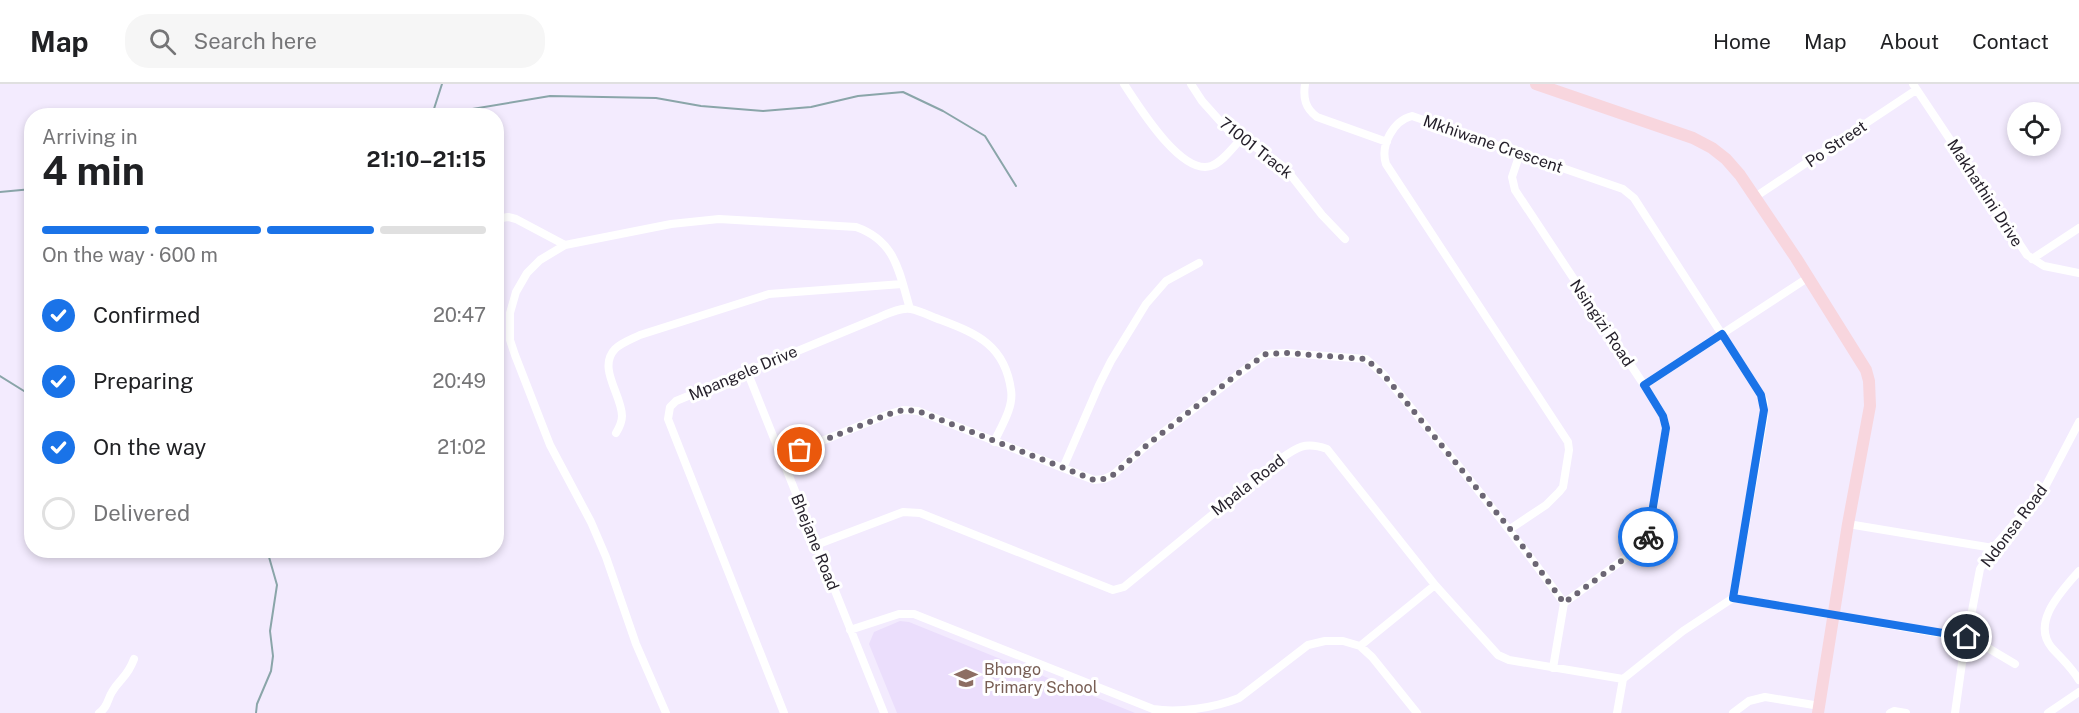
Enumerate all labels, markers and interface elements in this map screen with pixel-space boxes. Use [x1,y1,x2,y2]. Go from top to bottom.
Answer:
search box [125,14,545,68]
text: Map [30,25,89,58]
icon: search [146,25,179,58]
text: Search here [194,28,317,54]
text: Home [1713,29,1771,54]
text: Map [1804,29,1847,54]
text: About [1880,29,1939,54]
text: Contact [1972,29,2049,54]
map controls [2007,102,2061,156]
button: locate [2007,102,2061,156]
street label: Mkhiwane Crescent [1421,111,1565,177]
street label: 71001 Track [1216,114,1296,182]
street label: Po Street [1802,117,1870,171]
text: Arriving in [42,125,137,149]
street label: Makhathini Drive [1943,136,2027,250]
text: 21:10–21:15 [366,146,486,172]
text: 4 min [42,148,145,194]
text: On the way · 600 m [42,243,218,267]
street label: Nsingizi Road [1566,276,1638,370]
icon: check [42,299,75,332]
text: Confirmed [93,302,200,328]
text: 20:47 [433,303,486,327]
street label: Mpangele Drive [686,342,800,404]
icon: check [42,365,75,398]
text: Preparing [93,368,194,394]
text: 20:49 [432,369,486,393]
pin [774,424,825,475]
icon: check [42,431,75,464]
icon: bag [783,433,816,466]
text: On the way [93,434,206,460]
text: 21:02 [437,435,486,459]
street label: Mpala Road [1208,450,1288,520]
street label: Ndonsa Road [1977,481,2051,571]
street label: Bhejane Road [787,491,843,593]
text: Delivered [93,500,190,526]
courier [1618,507,1678,567]
icon: bike [1632,521,1665,554]
pin [1941,611,1992,662]
icon: home [1950,620,1983,653]
place label: Bhongo Primary School [984,660,1098,697]
school or university icon: Bhongo Primary School [953,665,979,691]

